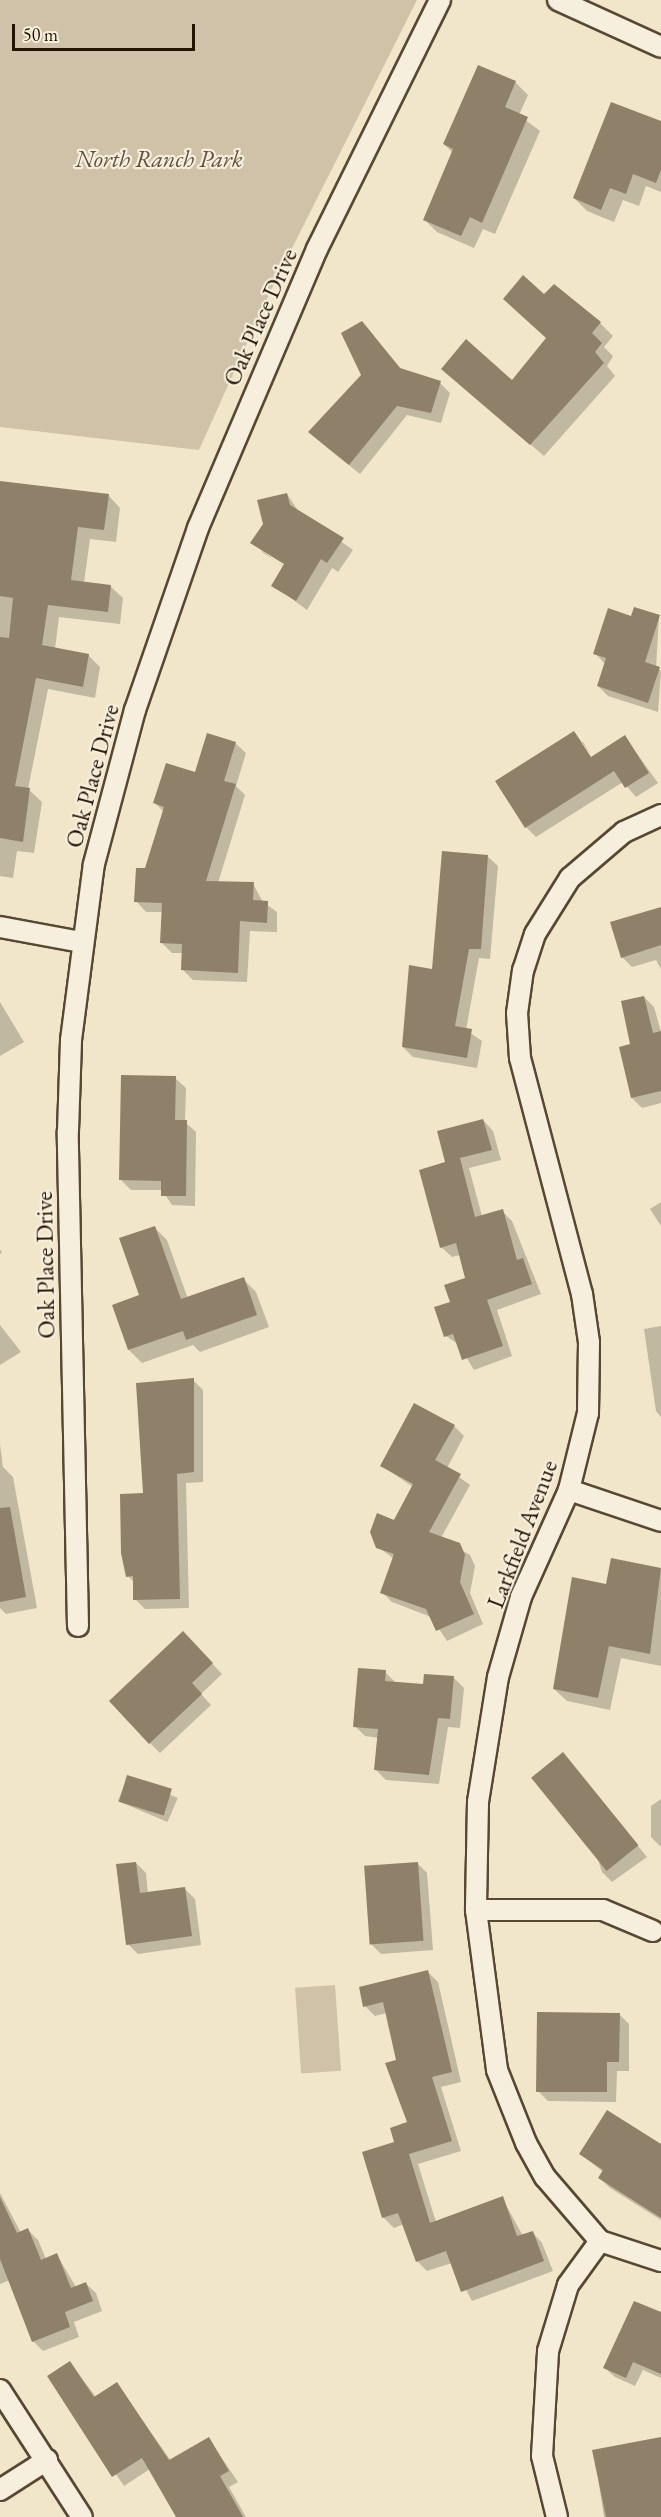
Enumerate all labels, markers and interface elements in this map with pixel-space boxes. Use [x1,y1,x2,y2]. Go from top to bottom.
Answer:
scale bar [15,12,198,50]
text: 50 m [23,23,58,46]
park label: North Ranch Park [75,145,243,173]
street label: Oak Place Drive [217,244,303,390]
street label: Oak Place Drive [59,701,125,851]
street label: Oak Place Drive [29,1191,61,1339]
street label: Larkfield Avenue [481,1456,563,1612]

